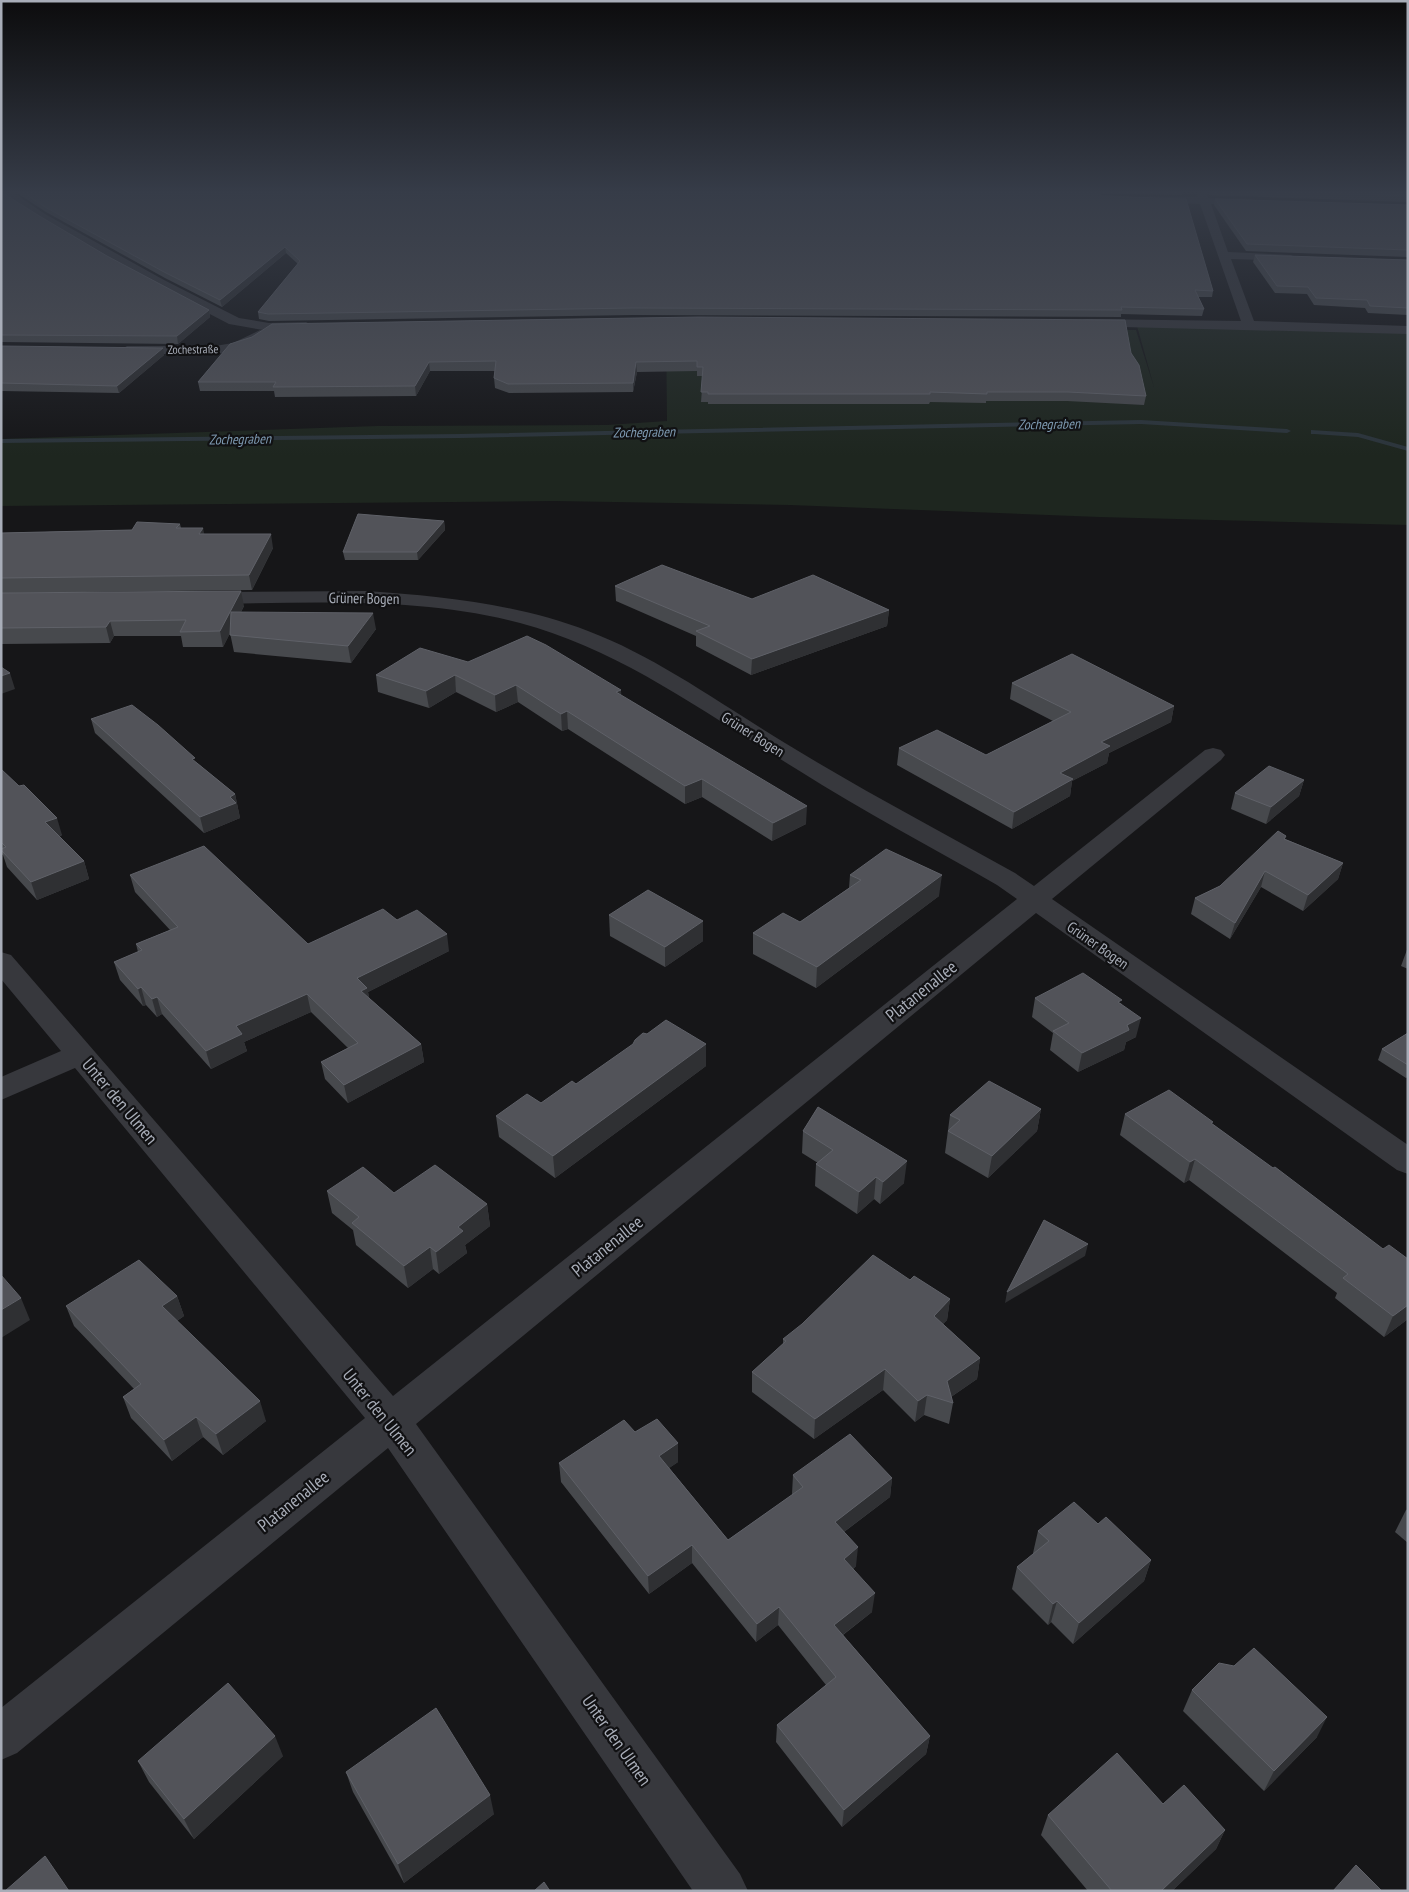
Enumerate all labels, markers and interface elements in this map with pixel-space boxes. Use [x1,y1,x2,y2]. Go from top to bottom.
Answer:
street label: Zochestraße [167,341,219,357]
water label: Zochegraben [1018,414,1081,434]
water label: Zochegraben [613,422,676,442]
water label: Zochegraben [209,429,272,449]
street label: Grüner Bogen [328,588,400,608]
street label: Grüner Bogen [718,707,788,761]
street label: Grüner Bogen [1064,917,1132,973]
street label: Platanenallee [881,955,961,1027]
street label: Unter den Ulmen [77,1053,163,1149]
street label: Platanenallee [567,1210,647,1282]
street label: Unter den Ulmen [338,1364,422,1460]
street label: Platanenallee [253,1465,333,1537]
street label: Unter den Ulmen [577,1690,657,1790]

